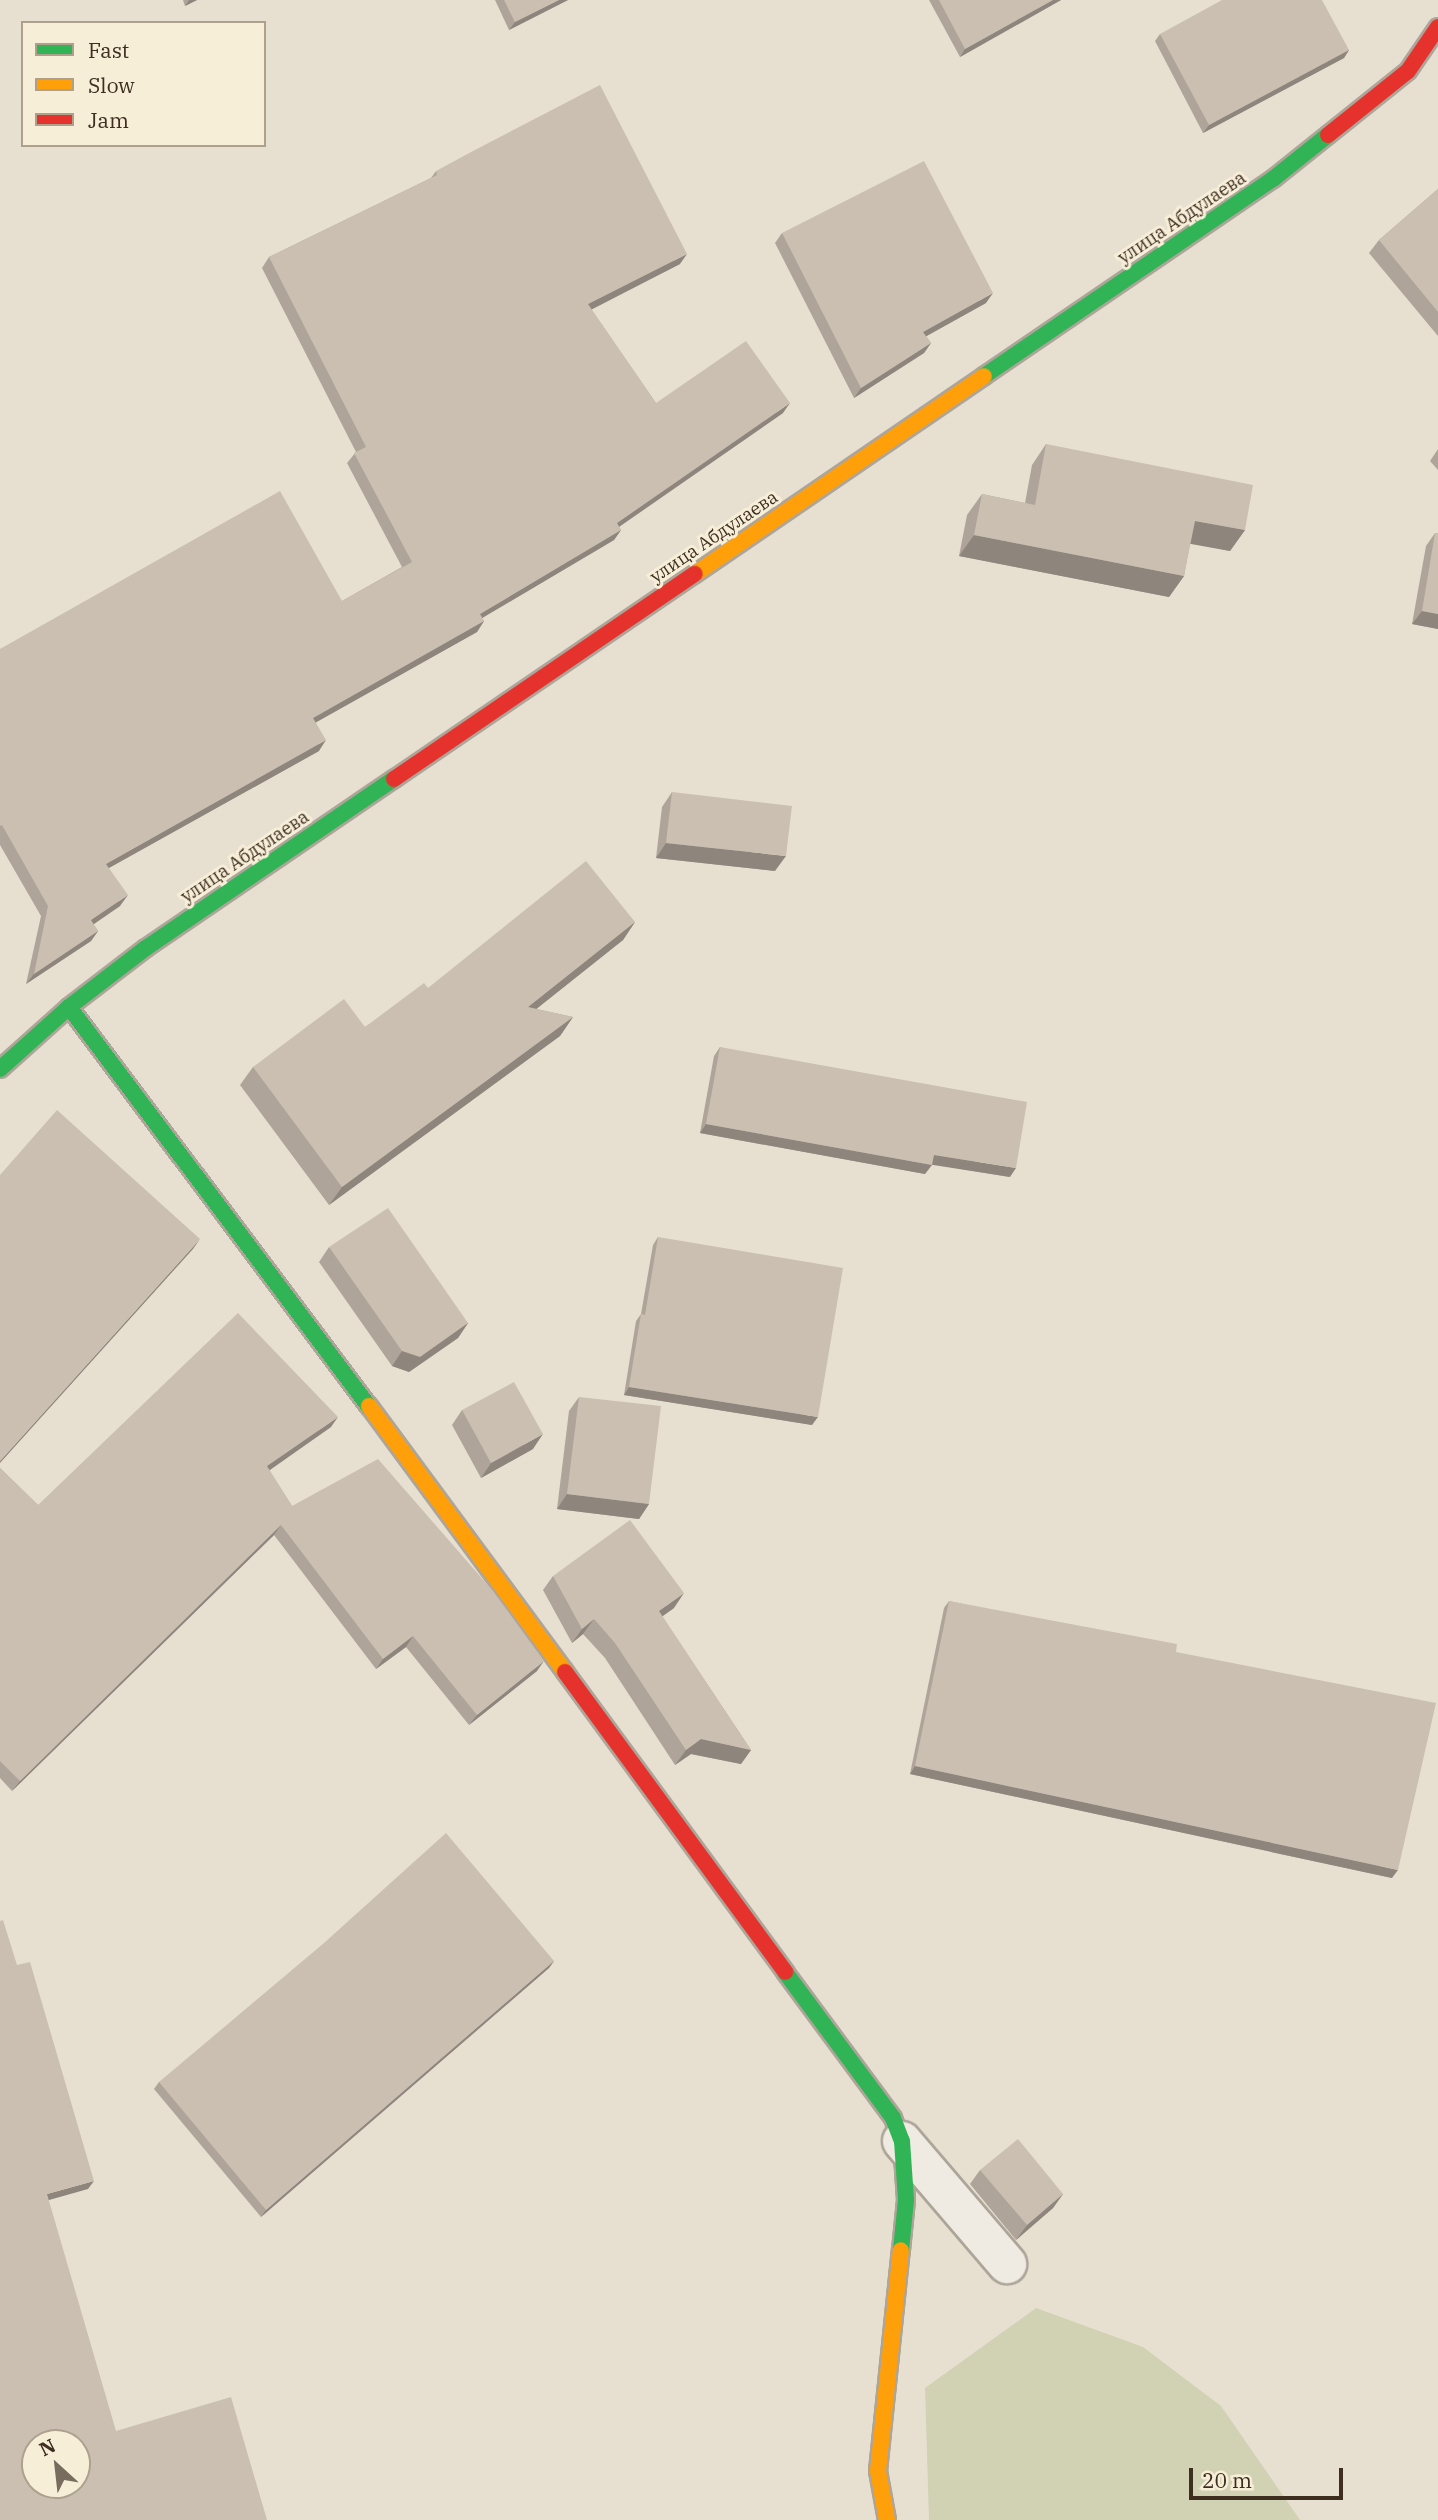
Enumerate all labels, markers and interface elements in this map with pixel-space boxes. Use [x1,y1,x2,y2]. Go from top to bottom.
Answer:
legend [21,21,266,147]
text: Fast [88,36,129,64]
text: Slow [88,71,135,99]
text: Jam [88,106,129,134]
street label: улица Абдулаева [1114,167,1250,269]
street label: улица Абдулаева [646,486,782,588]
street label: улица Абдулаева [177,806,313,908]
north arrow [21,2429,91,2499]
text: N [35,2433,60,2461]
scale bar [1193,2454,1347,2498]
text: 20 m [1202,2466,1252,2494]

